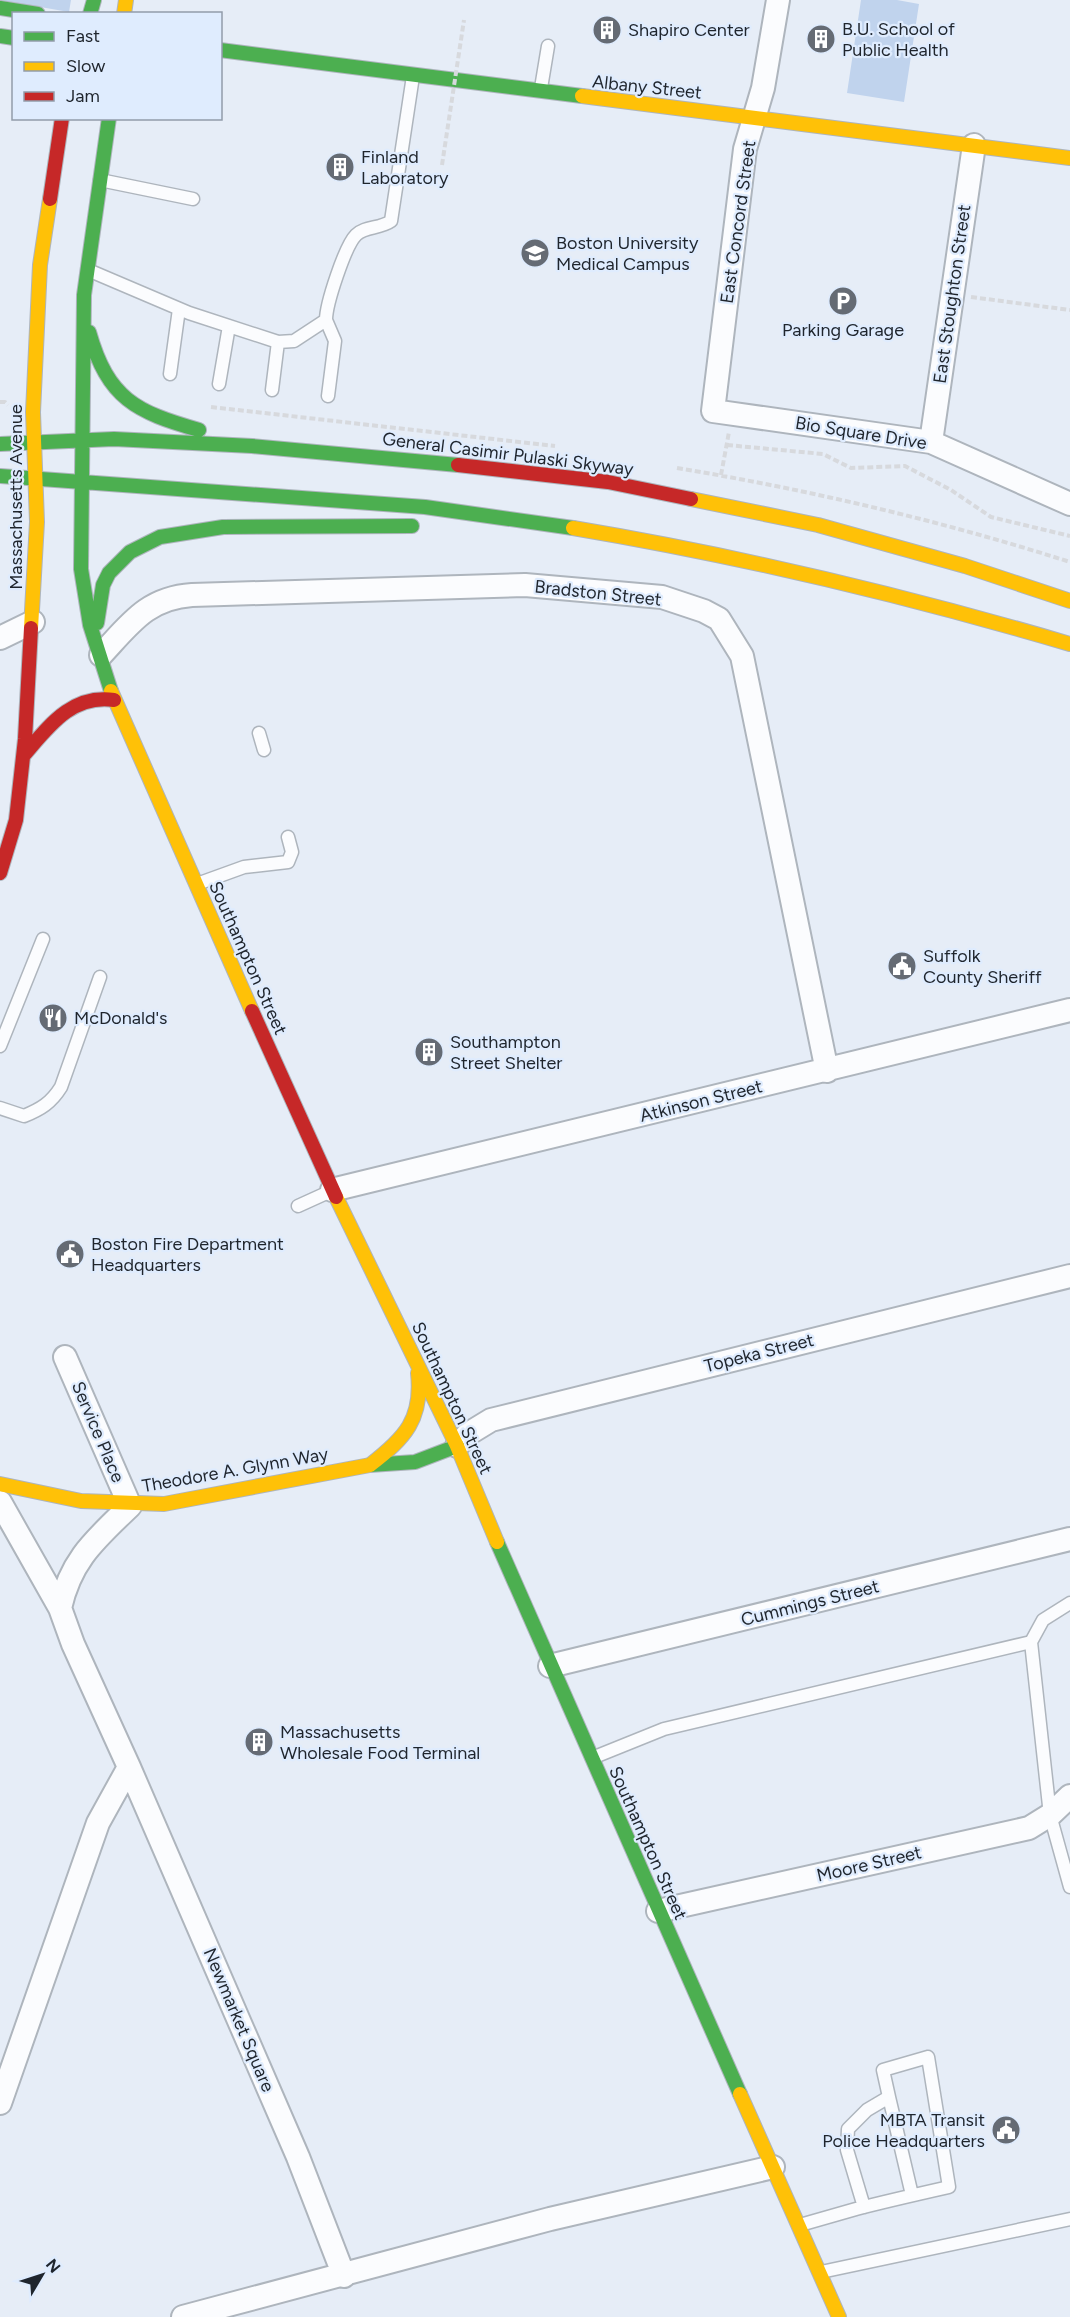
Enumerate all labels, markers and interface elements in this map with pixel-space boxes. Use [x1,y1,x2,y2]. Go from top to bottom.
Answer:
legend [12,12,222,120]
building icon: Shapiro Center [591,14,623,46]
place label: B.U. School of Public Health [842,18,955,61]
place label: Shapiro Center [628,19,750,41]
building icon: B.U. School of Public Health [805,23,837,55]
text: Fast [66,25,100,47]
text: Slow [66,55,105,77]
street label: Albany Street [591,70,703,104]
text: Jam [66,85,100,107]
street label: East Concord Street [716,139,760,305]
place label: Finland Laboratory [361,146,449,189]
building icon: Finland Laboratory [324,151,356,183]
street label: East Stoughton Street [929,203,975,385]
place label: Boston University Medical Campus [556,232,699,275]
school or university icon: Boston University Medical Campus [519,237,551,269]
parking icon: Parking Garage [827,285,859,317]
place label: Parking Garage [782,319,904,341]
street label: Massachusetts Avenue [5,404,27,590]
street label: Bio Square Drive [794,412,928,454]
street label: General Casimir Pulaski Skyway [381,428,635,480]
street label: Bradston Street [534,575,663,611]
street label: Southampton Street [204,878,292,1038]
place label: Suffolk County Sheriff [923,945,1042,988]
public building icon: Suffolk County Sheriff [886,950,918,982]
restaurant icon: McDonald's [37,1002,69,1034]
place label: McDonald's [74,1007,168,1029]
place label: Southampton Street Shelter [450,1031,562,1074]
building icon: Southampton Street Shelter [413,1036,445,1068]
street label: Atkinson Street [637,1075,765,1127]
place label: Boston Fire Department Headquarters [91,1233,284,1276]
public building icon: Boston Fire Department Headquarters [54,1238,86,1270]
street label: Southampton Street [407,1318,497,1478]
street label: Topeka Street [702,1329,816,1377]
street label: Service Place [67,1378,129,1486]
street label: Theodore A. Glynn Way [140,1443,330,1497]
street label: Cummings Street [739,1575,882,1631]
place label: Massachusetts Wholesale Food Terminal [280,1721,480,1764]
building icon: Massachusetts Wholesale Food Terminal [243,1726,275,1758]
street label: Southampton Street [604,1763,692,1923]
street label: Moore Street [814,1841,924,1887]
street label: Newmarket Square [199,1945,279,2096]
place label: MBTA Transit Police Headquarters [822,2109,985,2152]
public building icon: MBTA Transit Police Headquarters [990,2114,1022,2146]
north arrow [12,2245,72,2305]
text: N [42,2255,65,2277]

